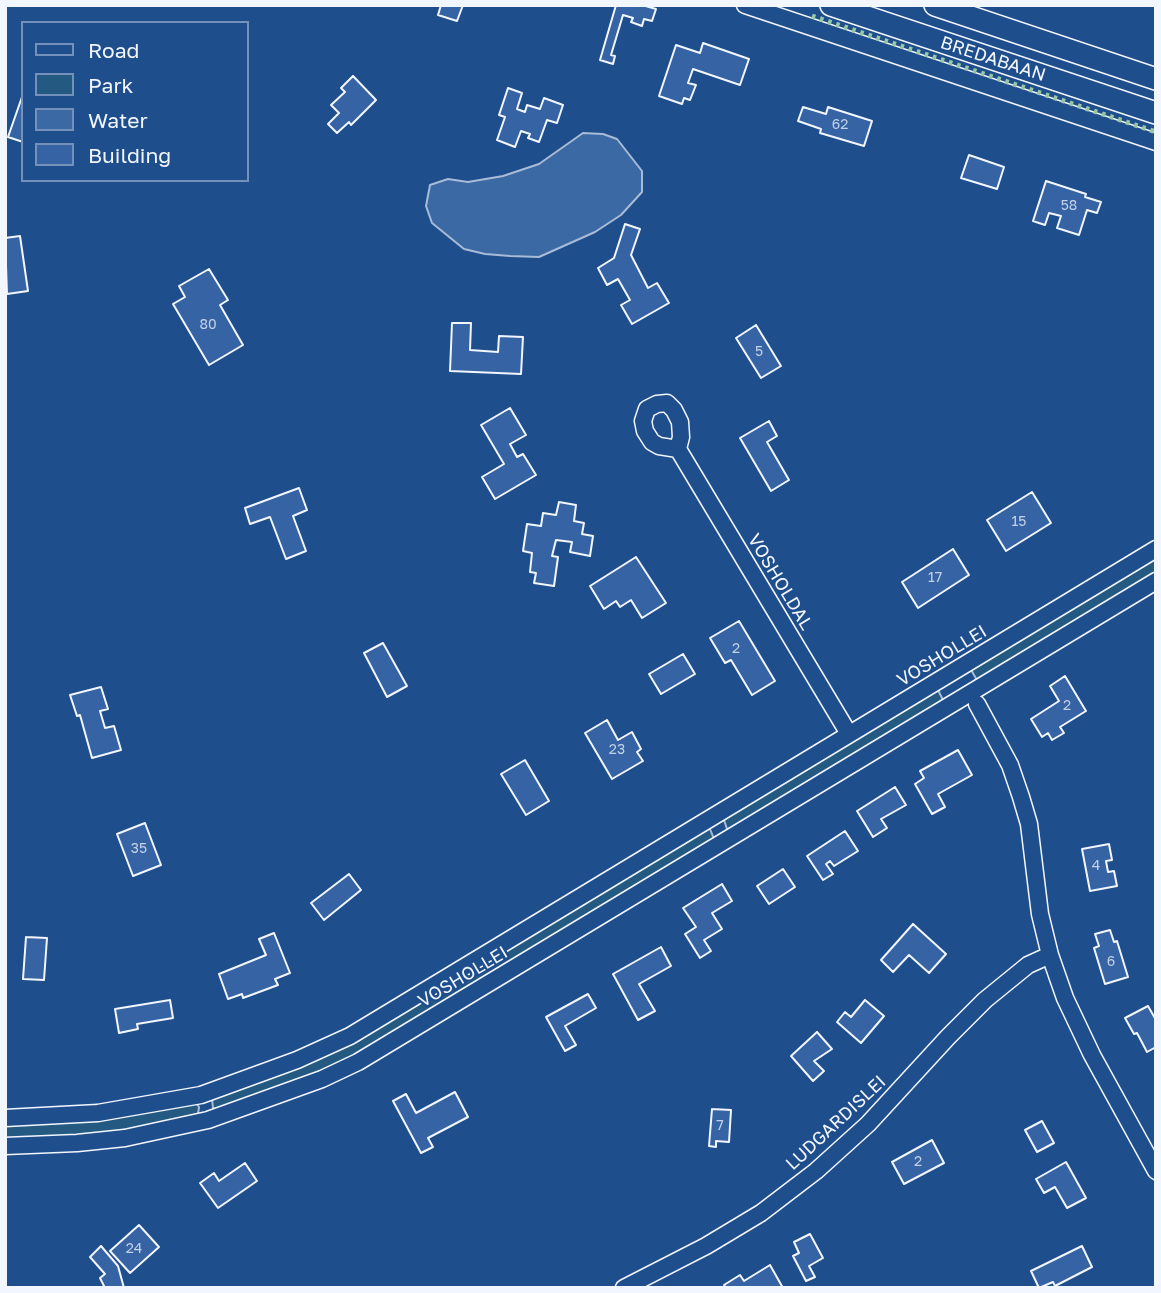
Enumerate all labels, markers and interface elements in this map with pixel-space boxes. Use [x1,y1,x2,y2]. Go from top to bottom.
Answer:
legend [21,21,248,182]
street label: BREDABAAN [938,32,1048,86]
text: Road [88,37,139,63]
text: Park [88,72,133,98]
text: Water [88,107,148,133]
house number: 62 [832,117,848,133]
text: Building [88,142,171,168]
house number: 58 [1061,198,1077,214]
house number: 80 [199,317,217,333]
house number: 5 [755,344,763,360]
house number: 15 [1012,514,1026,530]
street label: VOSHOLDAL [743,530,817,634]
house number: 17 [928,570,942,586]
street label: VOSHOLLEI [893,621,991,691]
house number: 2 [732,641,740,657]
house number: 2 [1063,698,1071,714]
house number: 23 [609,742,625,758]
house number: 35 [131,841,147,857]
house number: 4 [1092,858,1100,874]
street label: VOSHOLLEI [414,942,512,1012]
house number: 6 [1107,954,1115,970]
street label: LUDGARDISLEI [782,1071,890,1175]
house number: 7 [716,1118,724,1134]
house number: 2 [914,1154,922,1170]
house number: 24 [126,1241,142,1257]

